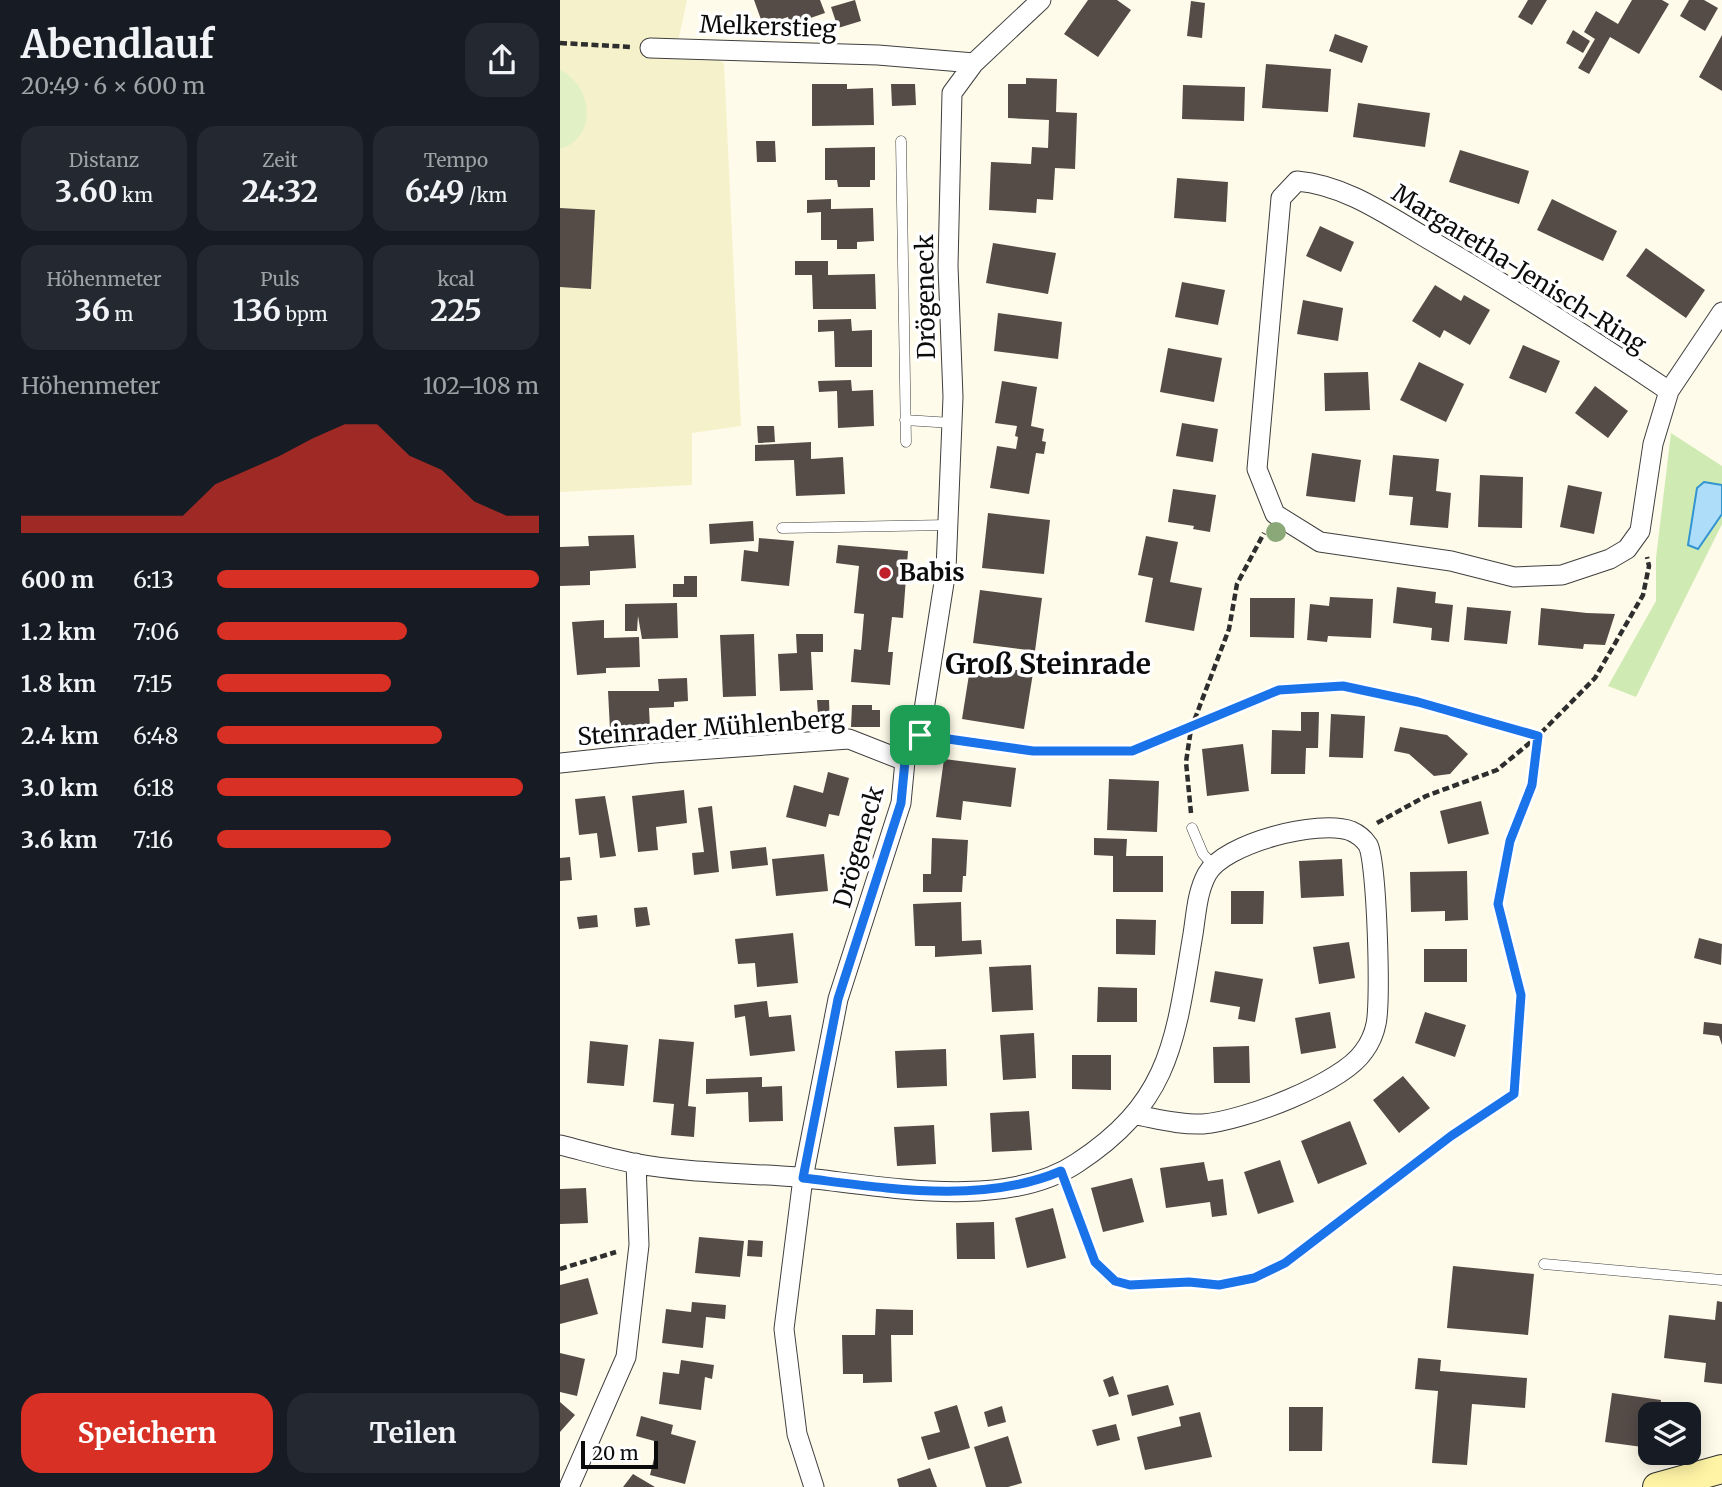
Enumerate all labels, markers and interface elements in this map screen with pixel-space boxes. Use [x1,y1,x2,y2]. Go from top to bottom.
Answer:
street label: Melkerstieg [699,9,838,44]
text: Abendlauf [21,21,214,68]
button: share [465,23,539,97]
text: 20:49 · 6 × 600 m [21,71,205,100]
text: Distanz [69,148,139,172]
text: Zeit [262,148,298,172]
text: Tempo [424,148,488,172]
text: 3.60 [55,172,118,210]
text: 24:32 [242,172,318,210]
text: 6:49 [405,172,465,210]
street label: Margaretha-Jenisch-Ring [1386,177,1653,360]
text: km [118,183,153,207]
text: /km [465,183,507,207]
street label: Drögeneck [909,233,942,360]
text: Höhenmeter [46,267,162,291]
text: Puls [260,267,300,291]
text: kcal [437,267,475,291]
text: 36 [75,291,110,329]
text: 136 [232,291,281,329]
text: 225 [430,291,482,329]
text: m [110,302,133,326]
text: bpm [281,302,328,326]
text: Höhenmeter [21,371,160,400]
text: 102–108 m [423,371,539,400]
place label: Babis [899,557,965,588]
text: 600 m [21,565,94,594]
text: 6:13 [133,565,174,594]
marker: Babis [877,565,893,581]
text: 1.2 km [21,617,96,646]
text: 7:06 [133,617,179,646]
district label: Groß Steinrade [945,646,1151,682]
text: 1.8 km [21,669,96,698]
text: 7:15 [133,669,173,698]
street label: Steinrader Mühlenberg [576,703,846,752]
pin [890,705,950,765]
icon: arrive [901,716,939,754]
text: 2.4 km [21,721,99,750]
text: 6:48 [133,721,178,750]
text: 3.0 km [21,773,98,802]
text: 6:18 [133,773,174,802]
street label: Drögeneck [826,782,891,911]
text: 3.6 km [21,825,97,854]
text: 7:16 [133,825,173,854]
button: Speichern [21,1393,273,1473]
button: Teilen [287,1393,539,1473]
map controls [1638,1402,1701,1465]
button: layers [1638,1402,1701,1465]
scale bar [581,1438,658,1470]
text: 20 m [592,1441,639,1465]

